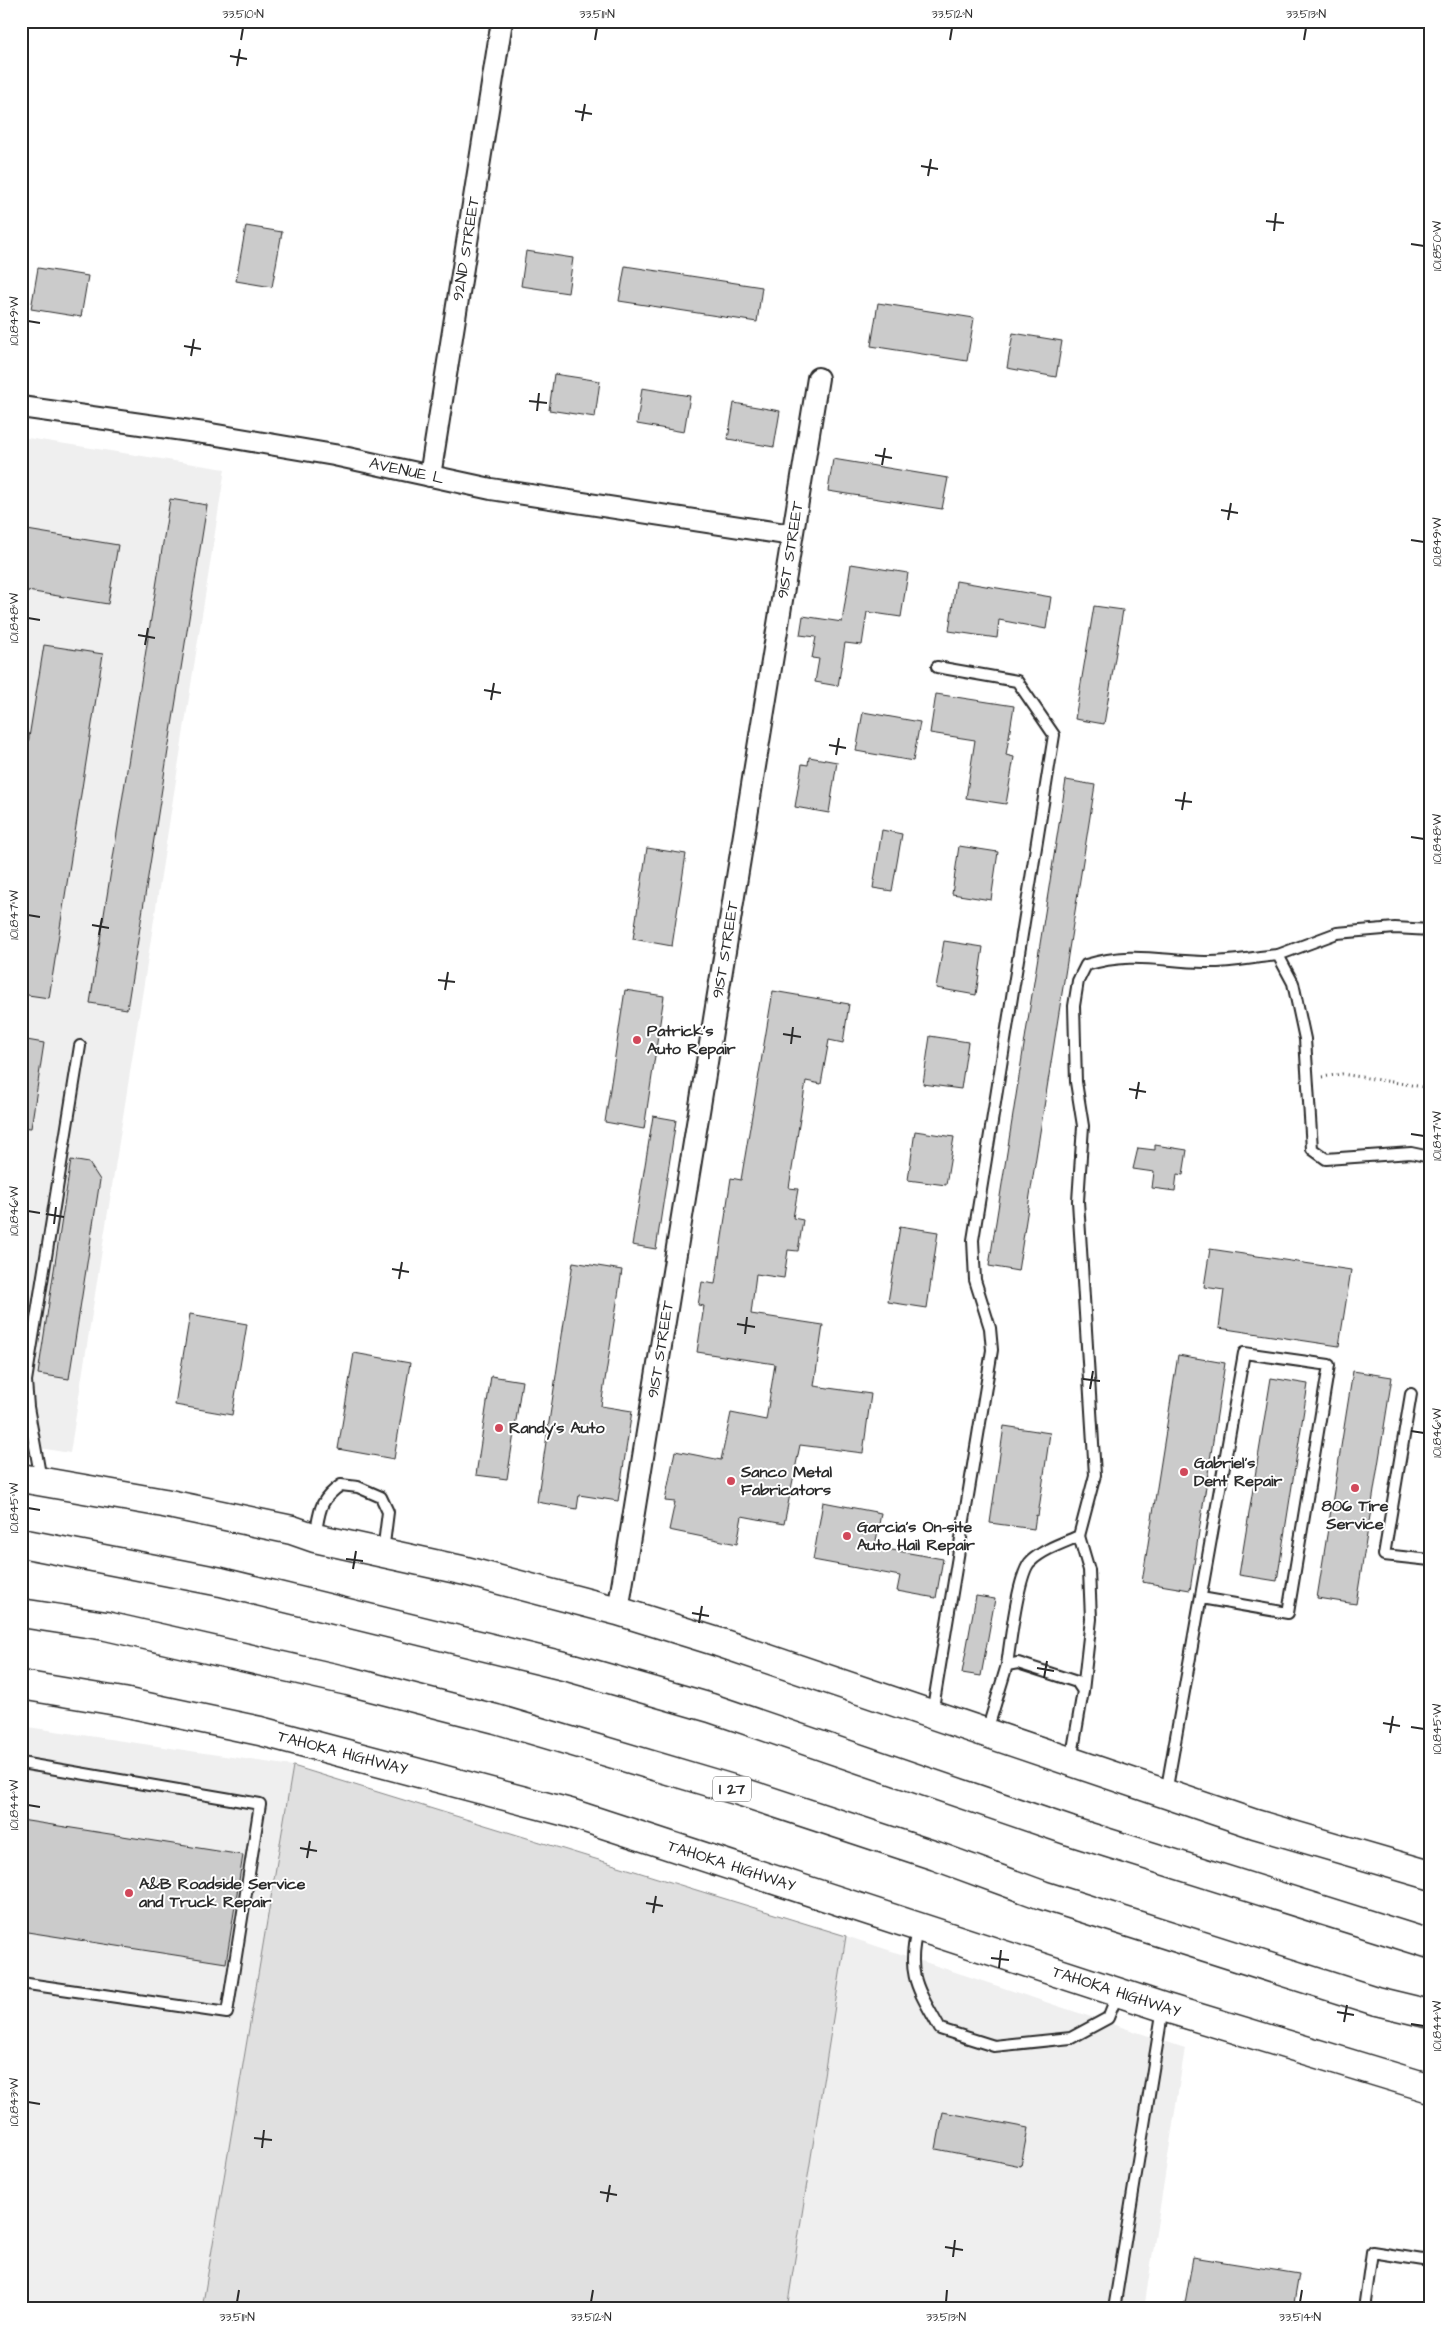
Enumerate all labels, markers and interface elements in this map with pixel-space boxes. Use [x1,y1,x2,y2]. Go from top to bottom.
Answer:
text: 33.510°N [222,6,264,23]
text: 33.511°N [579,6,615,23]
text: 33.512°N [932,6,973,23]
text: 33.513°N [1286,6,1327,23]
street label: 92ND STREET [447,195,485,303]
text: 101.850°W [1429,220,1446,271]
text: 101.849°W [6,296,23,346]
street label: AVENUE L [367,452,446,489]
street label: 91ST STREET [771,500,809,600]
text: 101.849°W [1429,517,1446,567]
text: 101.848°W [6,592,23,643]
text: 101.848°W [1429,813,1446,864]
text: 101.847°W [6,890,23,940]
street label: 91ST STREET [707,899,744,1000]
place label: Patrick's Auto Repair [647,1020,736,1060]
marker: Patrick's Auto Repair [631,1034,643,1046]
text: 101.847°W [1429,1111,1446,1161]
text: 101.846°W [6,1185,23,1236]
street label: 91ST STREET [642,1299,679,1400]
text: 101.846°W [1429,1407,1446,1458]
place label: Randy's Auto [509,1417,605,1440]
marker: Randy's Auto [493,1422,505,1434]
place label: Gabriel's Dent Repair [1194,1452,1282,1492]
place label: Sanco Metal Fabricators [740,1461,832,1501]
marker: Gabriel's Dent Repair [1178,1466,1190,1478]
marker: Sanco Metal Fabricators [725,1475,737,1487]
text: 101.845°W [6,1482,23,1533]
marker: 806 Tire Service [1349,1482,1361,1494]
place label: 806 Tire Service [1322,1495,1389,1535]
place label: Garcia’s On-site Auto Hail Repair [857,1516,975,1556]
marker: Garcia’s On-site Auto Hail Repair [841,1530,853,1542]
text: 101.845°W [1429,1703,1446,1754]
street label: TAHOKA HIGHWAY [275,1725,411,1781]
road number: I 27 [713,1776,751,1802]
text: 101.844°W [6,1779,23,1830]
street label: TAHOKA HIGHWAY [665,1835,799,1897]
place label: A&B Roadside Service and Truck Repair [138,1873,306,1913]
marker: A&B Roadside Service and Truck Repair [123,1887,135,1899]
street label: TAHOKA HIGHWAY [1049,1961,1184,2023]
text: 101.844°W [1429,2000,1446,2051]
text: 101.843°W [6,2077,23,2126]
text: 33.511°N [219,2309,255,2326]
text: 33.512°N [571,2309,612,2326]
text: 33.513°N [926,2309,967,2326]
text: 33.514°N [1279,2309,1322,2326]

